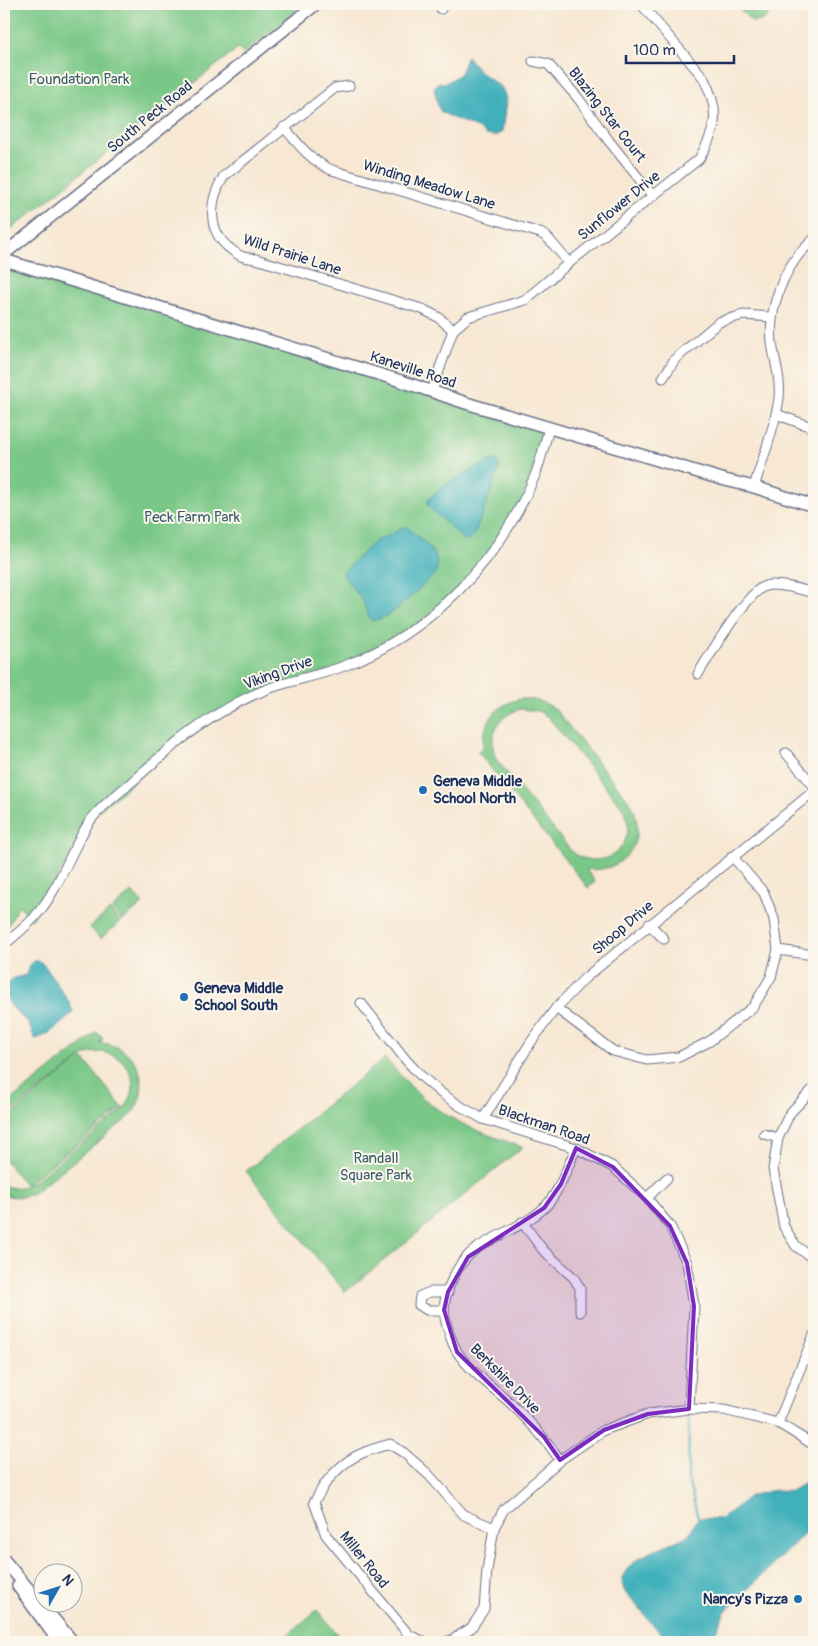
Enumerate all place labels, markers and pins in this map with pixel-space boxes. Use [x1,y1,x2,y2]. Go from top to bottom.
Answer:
place label: Geneva Middle School North [433,772,523,808]
marker: Geneva Middle School North [417,784,429,796]
place label: Geneva Middle School South [194,979,284,1015]
marker: Geneva Middle School South [178,991,190,1003]
place label: Nancy's Pizza [703,1590,788,1609]
marker: Nancy's Pizza [792,1593,804,1605]

